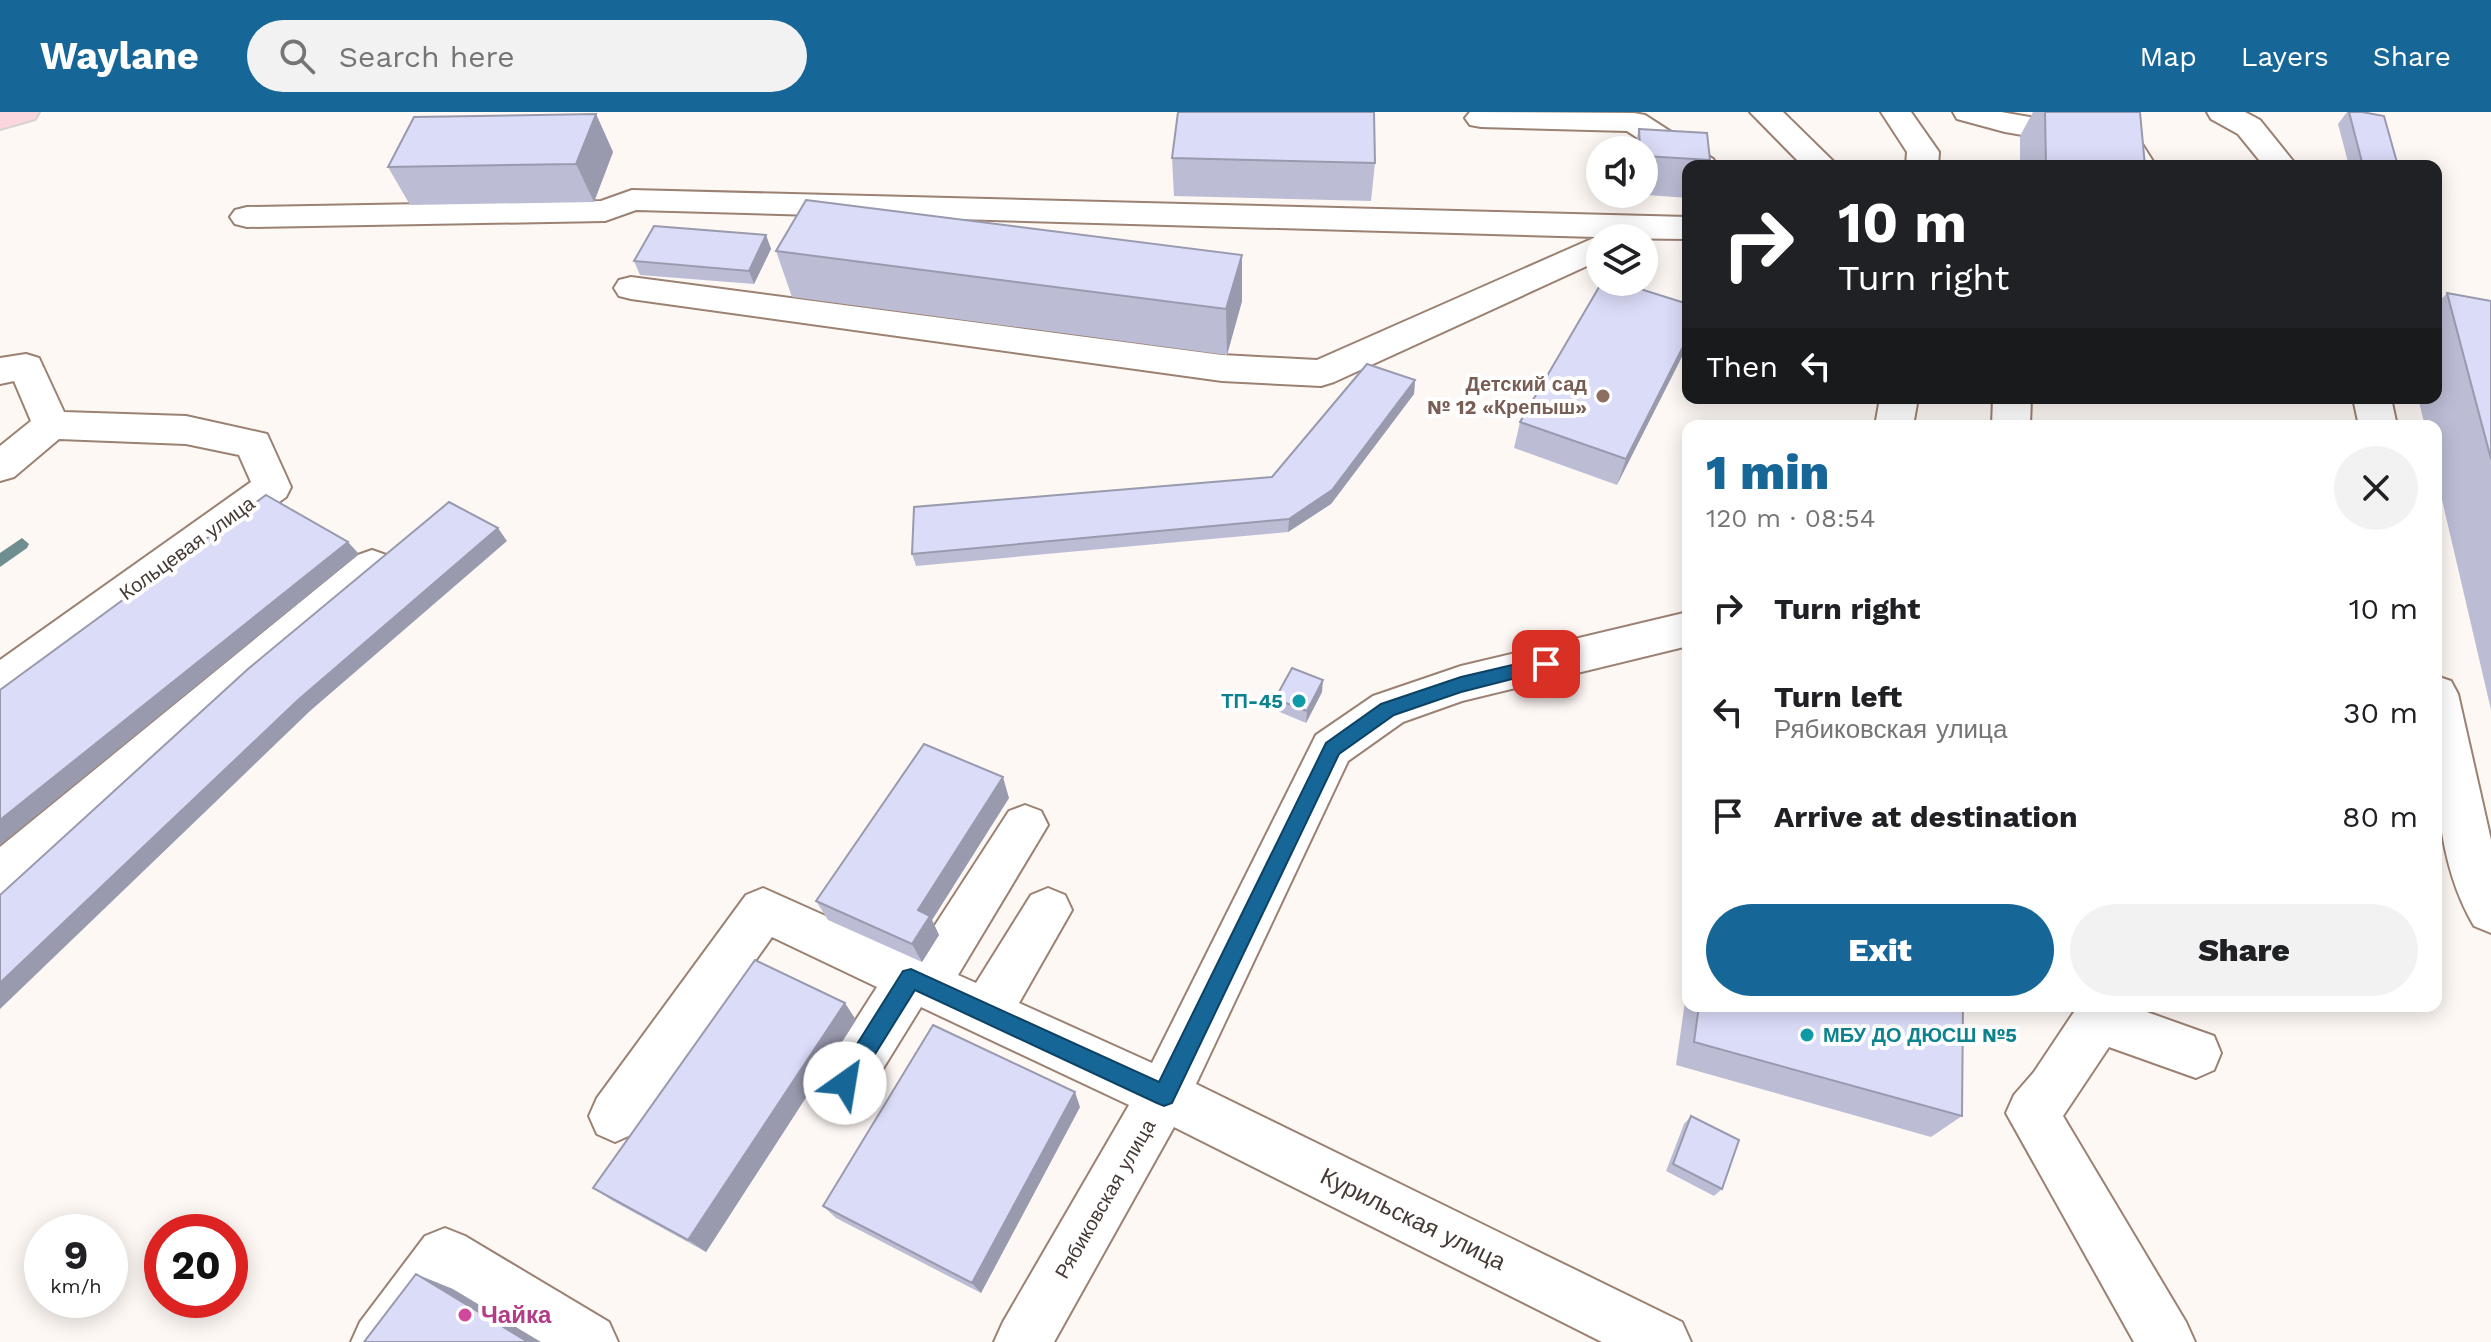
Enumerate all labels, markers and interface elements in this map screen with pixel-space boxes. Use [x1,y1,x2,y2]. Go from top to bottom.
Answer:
search box [247,20,807,92]
text: Waylane [40,34,199,78]
icon: search [275,34,319,78]
text: Search here [339,39,515,74]
text: Map [2140,40,2197,73]
text: Layers [2241,40,2329,73]
text: Share [2373,40,2451,73]
map controls [1586,136,1658,296]
button: sound [1586,136,1658,208]
text: 10 m [1838,190,1967,256]
icon: right [1706,192,1810,296]
button: layers [1586,224,1658,296]
text: Turn right [1838,257,2009,299]
icon: left [1794,344,1838,388]
text: Then [1706,349,1778,384]
place label: Детский сад № 12 «Крепыш» [1427,372,1587,419]
marker: Детский сад № 12 «Крепыш» [1594,387,1612,405]
text: 1 min [1706,444,1829,501]
button: close [2334,446,2418,530]
street label: Кольцевая улица [115,490,260,605]
text: 120 m · 08:54 [1706,503,1876,533]
icon: right [1706,586,1750,630]
text: Turn right [1774,591,1920,626]
text: 10 m [2349,591,2418,626]
pin [1512,630,1580,698]
icon: arrive [1524,642,1568,686]
text: Turn left [1774,679,1902,714]
place label: ТП-45 [1221,689,1283,713]
icon: left [1706,690,1750,734]
marker: ТП-45 [1290,692,1308,710]
text: 30 m [2343,695,2418,730]
text: Рябиковская улица [1774,714,2007,744]
icon: arrive [1706,794,1750,838]
text: Arrive at destination [1774,799,2078,834]
text: 80 m [2342,799,2418,834]
button: Exit [1706,904,2054,996]
button: Share [2070,904,2418,996]
place label: МБУ ДО ДЮСШ №5 [1823,1023,2017,1047]
marker: МБУ ДО ДЮСШ №5 [1798,1026,1816,1044]
position arrow [803,1041,887,1125]
street label: Рябиковская улица [1050,1114,1161,1283]
street label: Курильская улица [1316,1162,1511,1276]
speed limit sign: 20 [144,1214,248,1318]
text: 9 [64,1232,88,1279]
text: km/h [50,1274,102,1298]
place label: Чайка [481,1301,552,1329]
marker: Чайка [456,1306,474,1324]

